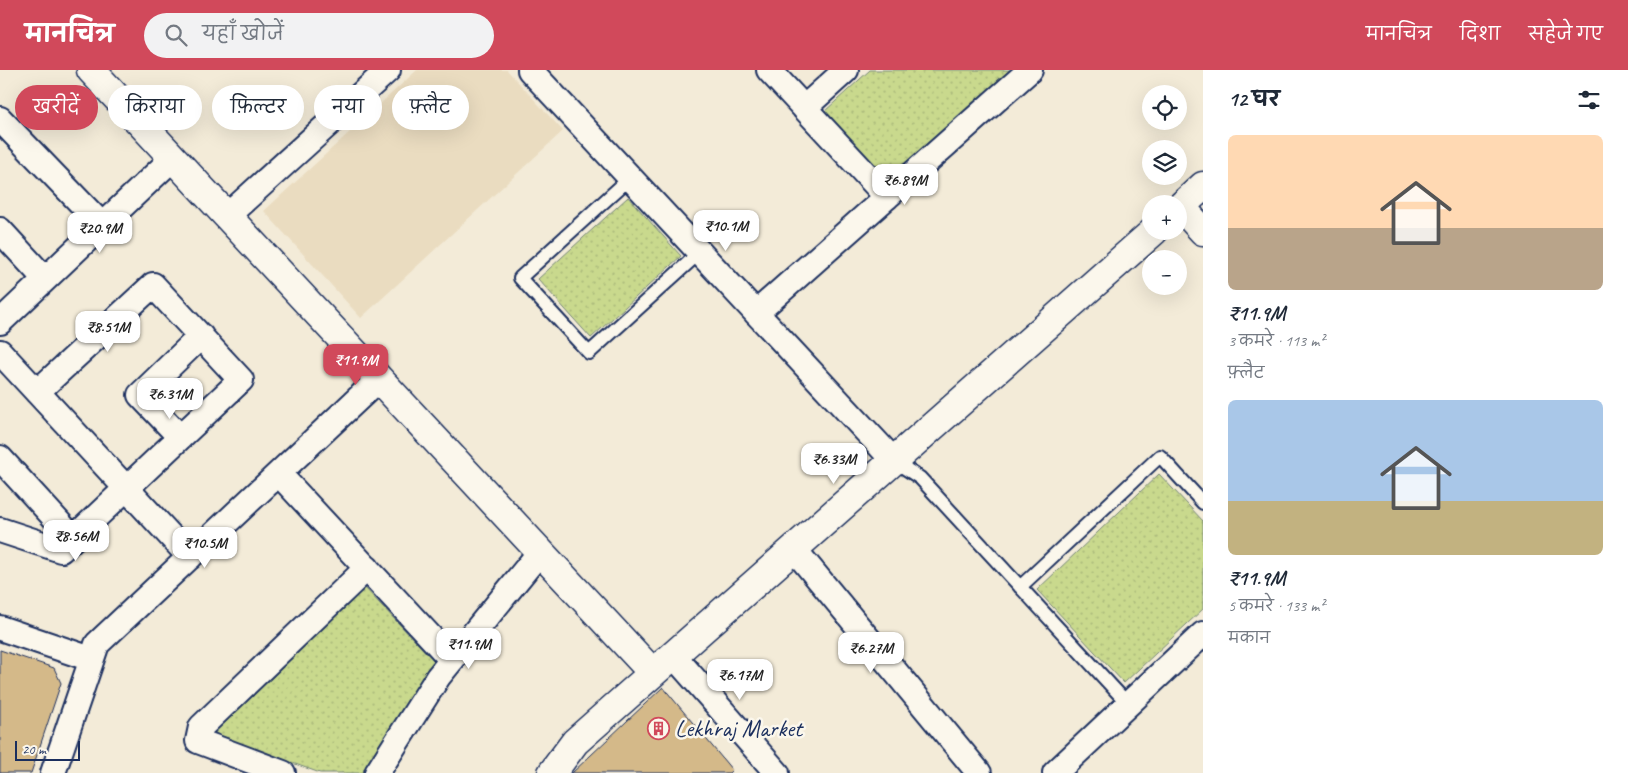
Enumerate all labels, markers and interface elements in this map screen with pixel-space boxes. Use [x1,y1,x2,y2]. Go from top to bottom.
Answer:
search box [144,13,494,58]
text: मानचित्र [25,19,114,49]
icon: search [162,21,190,49]
text: यहाँ खोजें [202,22,284,46]
text: मानचित्र [1366,23,1432,45]
text: दिशा [1460,23,1500,45]
text: सहेजे गए [1528,23,1603,45]
chip: खरीदें [15,85,98,130]
chip: किराया [108,85,202,130]
chip: फ़िल्टर [212,85,304,130]
chip: नया [314,85,382,130]
chip: फ़्लैट [392,85,469,130]
map controls [1142,85,1187,295]
button: locate [1142,85,1187,130]
text: 12 घर [1228,86,1280,112]
icon: filters [1575,86,1603,114]
button: layers [1142,140,1187,185]
pin: ₹6.89M [864,164,946,206]
icon: home [1371,168,1461,258]
text: ₹6.89M [883,170,927,190]
button: + [1142,195,1187,240]
pin: ₹10.1M [685,210,767,252]
pin: ₹20.9M [59,212,141,254]
text: ₹10.1M [704,216,748,236]
text: ₹20.9M [78,218,122,238]
button: − [1142,250,1187,295]
text: ₹11.9M [1228,300,1285,326]
pin: ₹8.51M [67,310,149,353]
text: ₹8.51M [86,317,130,337]
text: 3 कमरे · 113 m² [1228,331,1324,351]
pin: ₹11.9M [315,344,397,386]
text: ₹11.9M [334,350,378,370]
text: फ़्लैट [1228,363,1264,383]
pin: ₹6.31M [129,378,211,420]
text: ₹6.31M [148,384,192,404]
icon: home [1371,433,1461,523]
pin: ₹6.33M [793,442,875,485]
text: ₹6.33M [812,449,856,469]
pin: ₹8.56M [35,520,117,562]
text: ₹8.56M [54,526,98,546]
pin: ₹10.5M [164,526,246,569]
text: ₹10.5M [183,533,227,553]
text: ₹11.9M [1228,565,1285,591]
text: 5 कमरे · 133 m² [1228,596,1324,616]
pin: ₹11.9M [428,628,510,670]
text: मकान [1228,628,1270,648]
pin: ₹6.27M [830,632,912,674]
text: ₹11.9M [447,634,491,654]
text: ₹6.27M [849,638,893,658]
pin: ₹6.17M [699,658,781,701]
text: ₹6.17M [718,665,762,685]
place label: Lekhraj Market [675,713,804,743]
building icon: Lekhraj Market [647,716,671,740]
scale bar [15,738,80,761]
text: 20 m [22,741,46,758]

